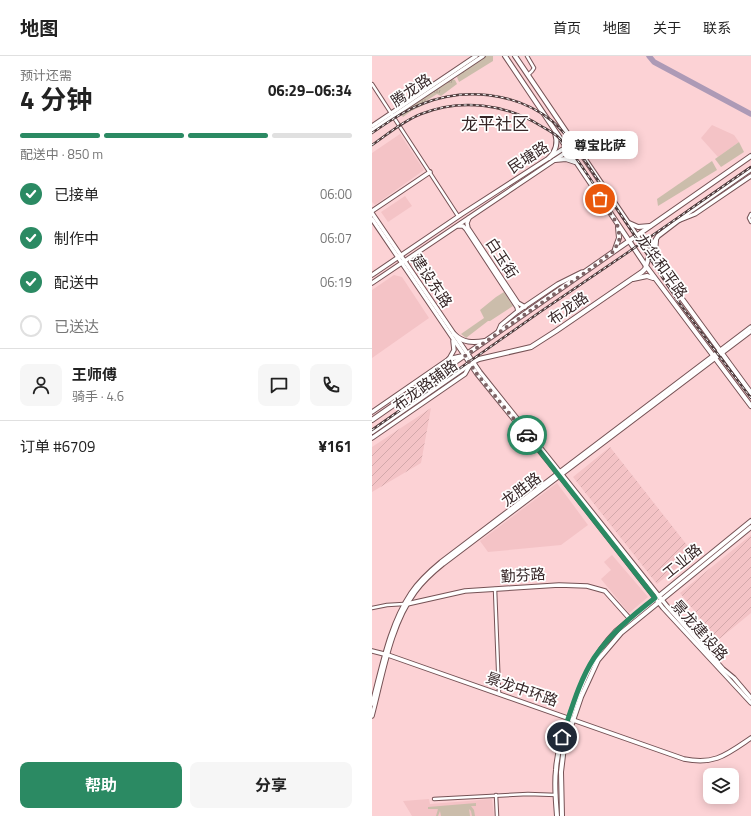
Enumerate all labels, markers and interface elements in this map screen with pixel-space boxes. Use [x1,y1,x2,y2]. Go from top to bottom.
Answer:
text: 地图 [20,13,58,42]
text: 首页 [553,17,581,38]
text: 地图 [603,17,631,38]
text: 关于 [653,17,681,38]
text: 联系 [703,17,731,38]
text: 预计还需 [20,65,72,85]
street label: 腾龙路 [386,68,436,112]
text: 06:29–06:34 [268,79,352,102]
text: 4 分钟 [20,80,92,119]
district label: 龙平社区 [461,111,529,137]
callout: 尊宝比萨 [562,131,638,159]
street label: 民塘路 [503,135,553,179]
text: 尊宝比萨 [574,135,626,155]
text: 配送中 · 850 m [20,144,103,164]
pin [583,182,617,216]
icon: check [20,183,42,205]
text: 已接单 [54,183,99,206]
text: 06:00 [320,184,352,204]
icon: bag [589,188,611,210]
icon: check [20,227,42,249]
text: 制作中 [54,227,99,250]
text: 06:07 [320,228,352,248]
street label: 龙华和平路 [631,229,693,303]
street label: 白玉街 [480,233,524,283]
street label: 建设东路 [406,250,458,312]
icon: check [20,271,42,293]
text: 配送中 [54,271,99,294]
text: 06:19 [320,272,352,292]
street label: 布龙路 [543,286,593,330]
text: 已送达 [54,315,99,338]
street label: 布龙路辅路 [388,354,462,416]
text: 王师傅 [72,363,117,386]
button: person [20,364,62,406]
button: chat [258,364,300,406]
button: phone [310,364,352,406]
text: 骑手 · 4.6 [72,386,124,406]
courier [507,415,547,455]
icon: car [516,424,538,446]
text: 订单 #6709 [20,435,95,458]
text: ¥161 [318,435,352,458]
street label: 龙胜路 [496,466,546,512]
street label: 工业路 [657,538,707,584]
street label: 勤芬路 [500,562,546,588]
street label: 景龙建设路 [666,594,734,666]
street label: 景龙中环路 [483,666,561,712]
pin [545,720,579,754]
icon: home [551,726,573,748]
button: 帮助 [20,762,182,808]
button: 分享 [190,762,352,808]
map controls [703,768,739,804]
button: layers [703,768,739,804]

